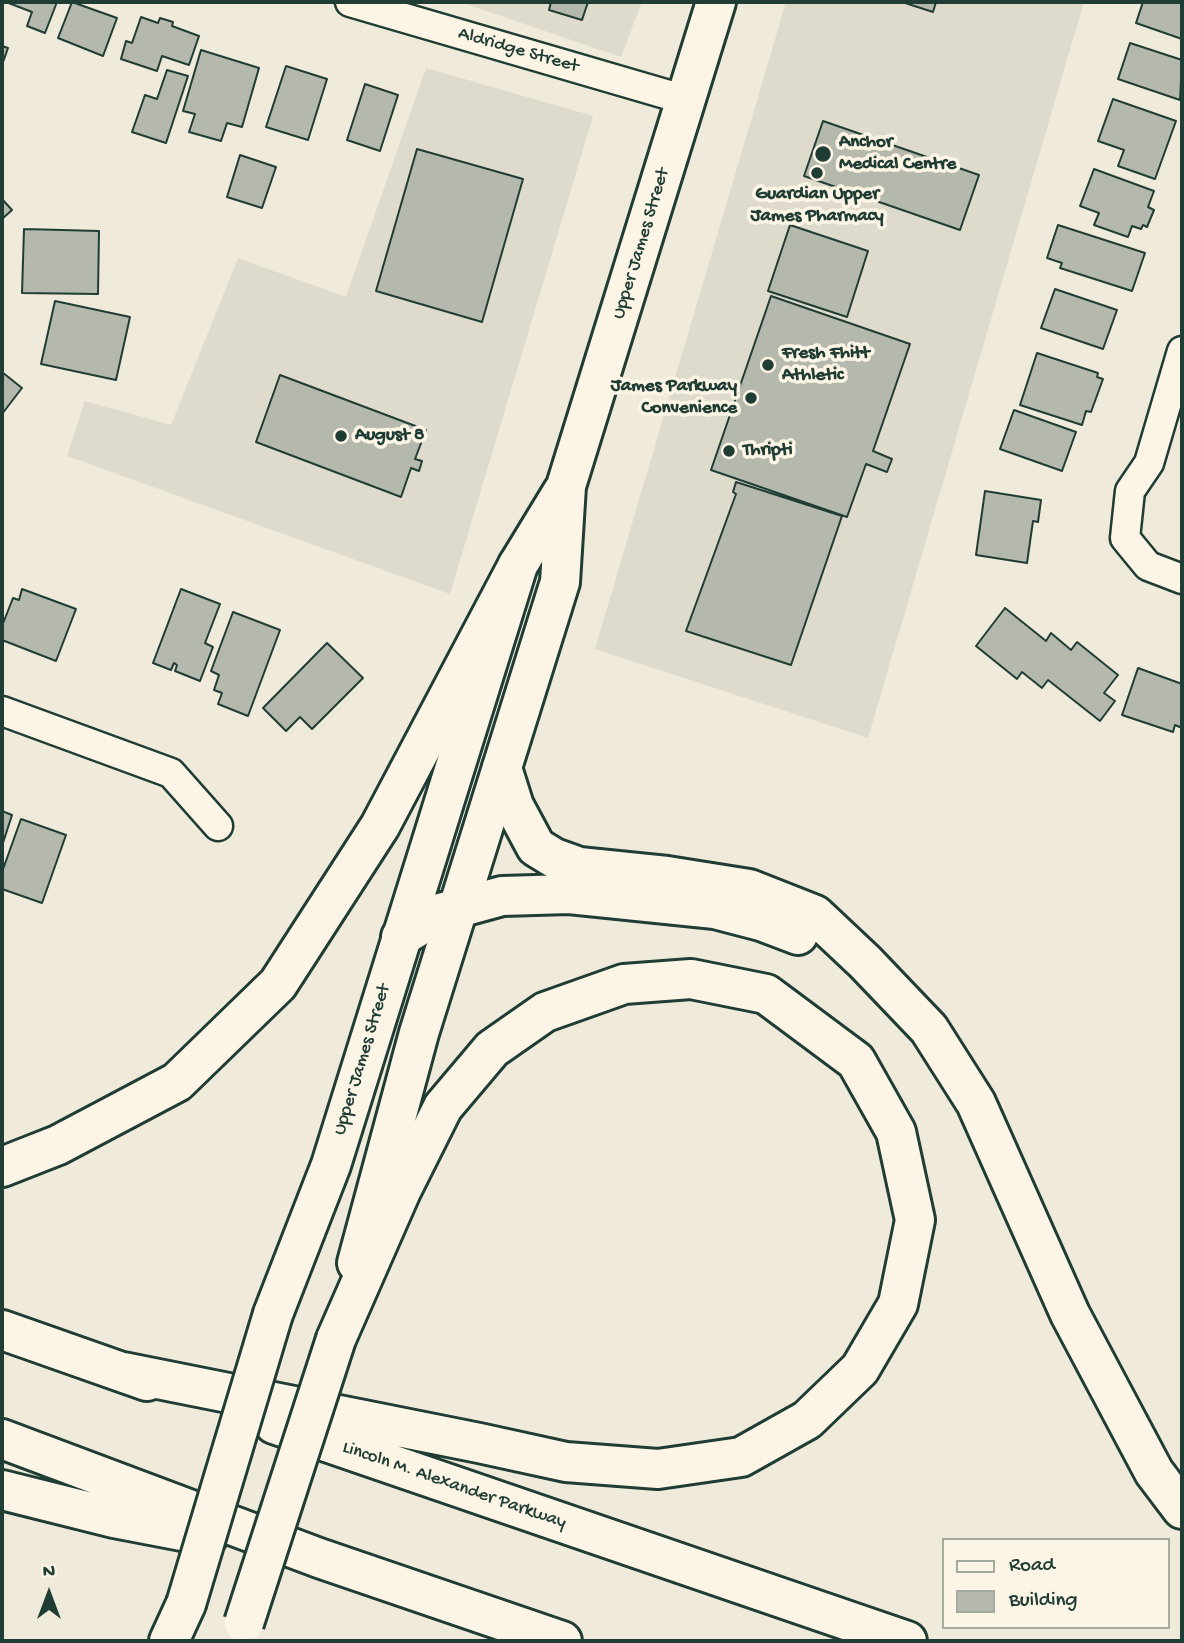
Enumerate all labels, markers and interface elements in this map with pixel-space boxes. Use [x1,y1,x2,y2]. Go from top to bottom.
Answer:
street label: Aldridge Street [455,23,581,79]
place label: Anchor Medical Centre [839,132,956,176]
marker: Anchor Medical Centre [813,144,833,164]
marker: Guardian Upper James Pharmacy [809,165,825,181]
street label: Upper James Street [608,166,676,322]
place label: Guardian Upper James Pharmacy [750,184,884,228]
place label: Fresh Fhitt Athletic [782,343,870,387]
marker: Fresh Fhitt Athletic [760,357,776,373]
place label: James Parkway Convenience [611,376,737,420]
marker: James Parkway Convenience [743,390,759,406]
place label: August 8 [355,425,425,447]
marker: August 8 [333,428,349,444]
place label: Thripti [743,440,793,462]
marker: Thripti [721,443,737,459]
street label: Upper James Street [329,982,397,1138]
street label: Lincoln M. Alexander Parkway [339,1437,569,1535]
legend [942,1538,1170,1629]
text: Road [1009,1554,1055,1579]
north arrow [14,1559,84,1629]
text: N [43,1561,55,1584]
text: Building [1009,1589,1078,1614]

